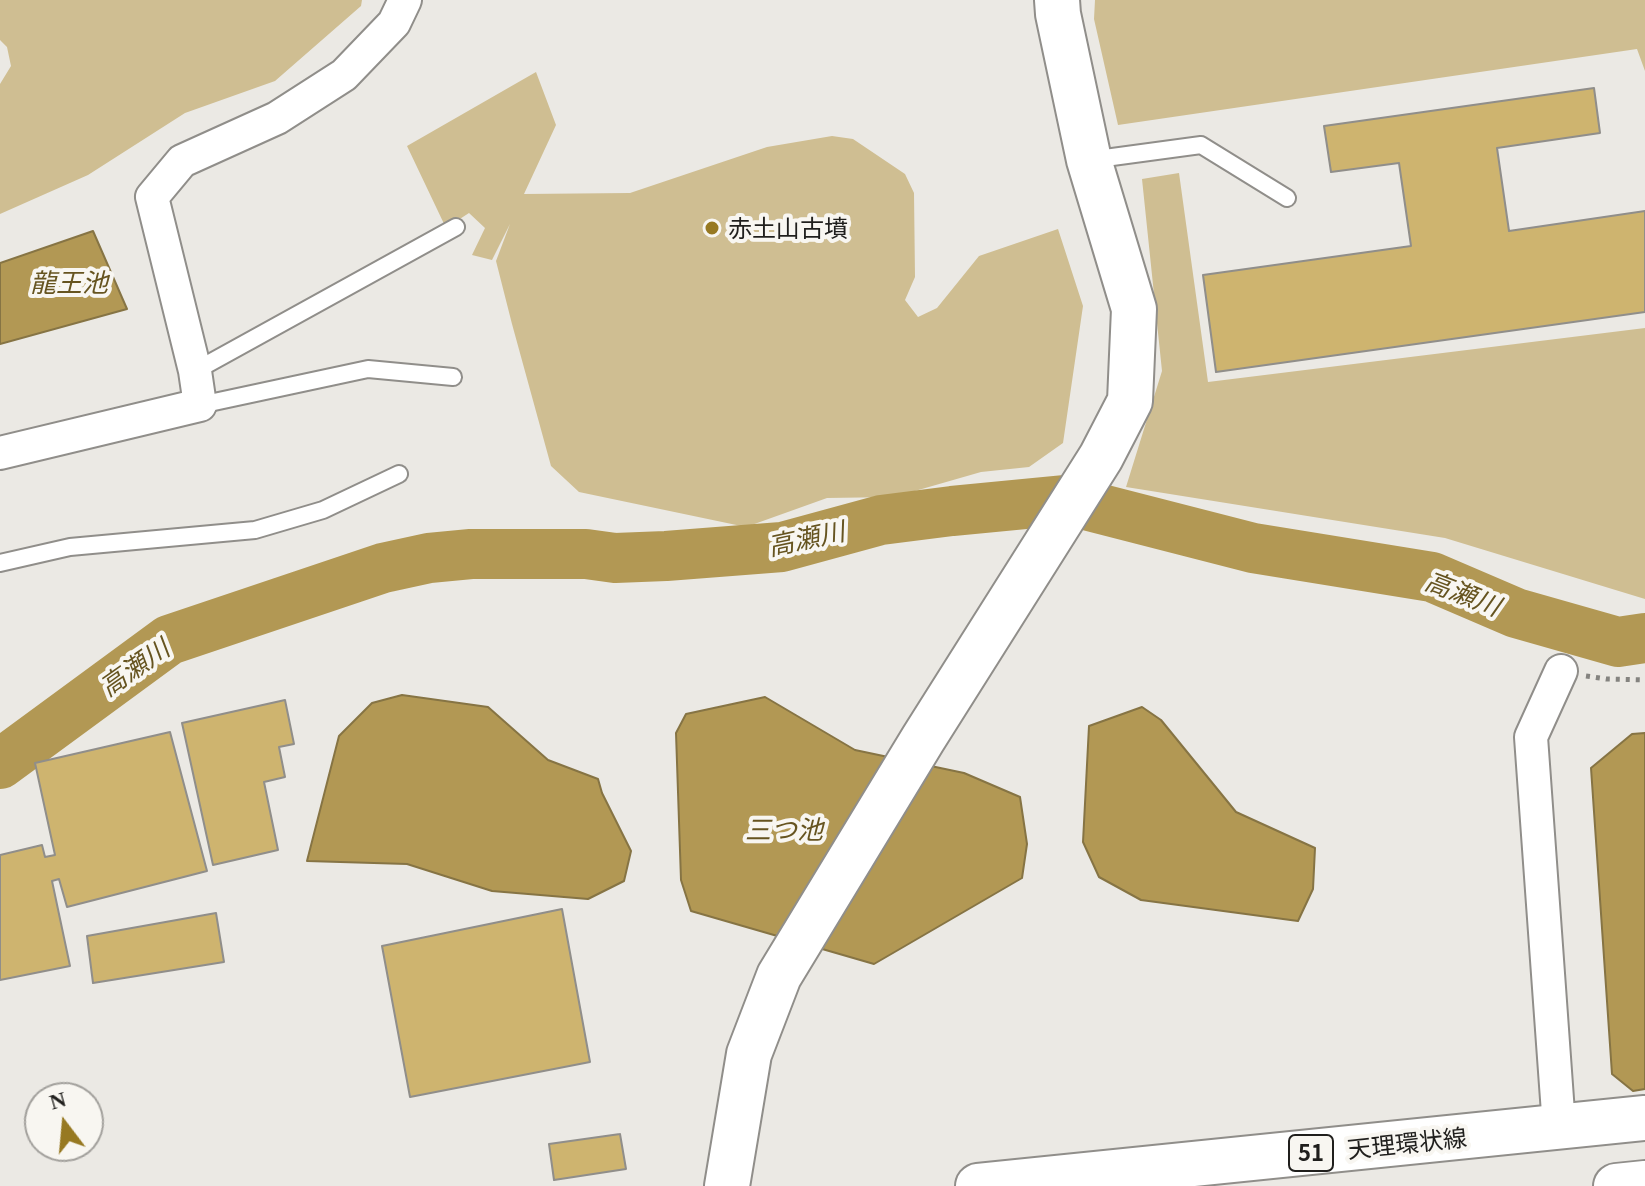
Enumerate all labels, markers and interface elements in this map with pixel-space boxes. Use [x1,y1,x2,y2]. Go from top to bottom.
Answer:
place label: 赤土山古墳 [728,214,848,242]
marker: 赤土山古墳 [703,219,721,237]
water label: 龍王池 [30,266,108,298]
water label: 高瀬川 [765,515,847,561]
water label: 高瀬川 [1421,564,1505,622]
water label: 高瀬川 [93,632,175,702]
water label: 三つ池 [745,813,823,845]
north arrow [24,1082,104,1162]
text: N [47,1086,69,1115]
street label: 天理環状線 [1346,1122,1468,1164]
road number: 51 [1289,1135,1333,1171]

